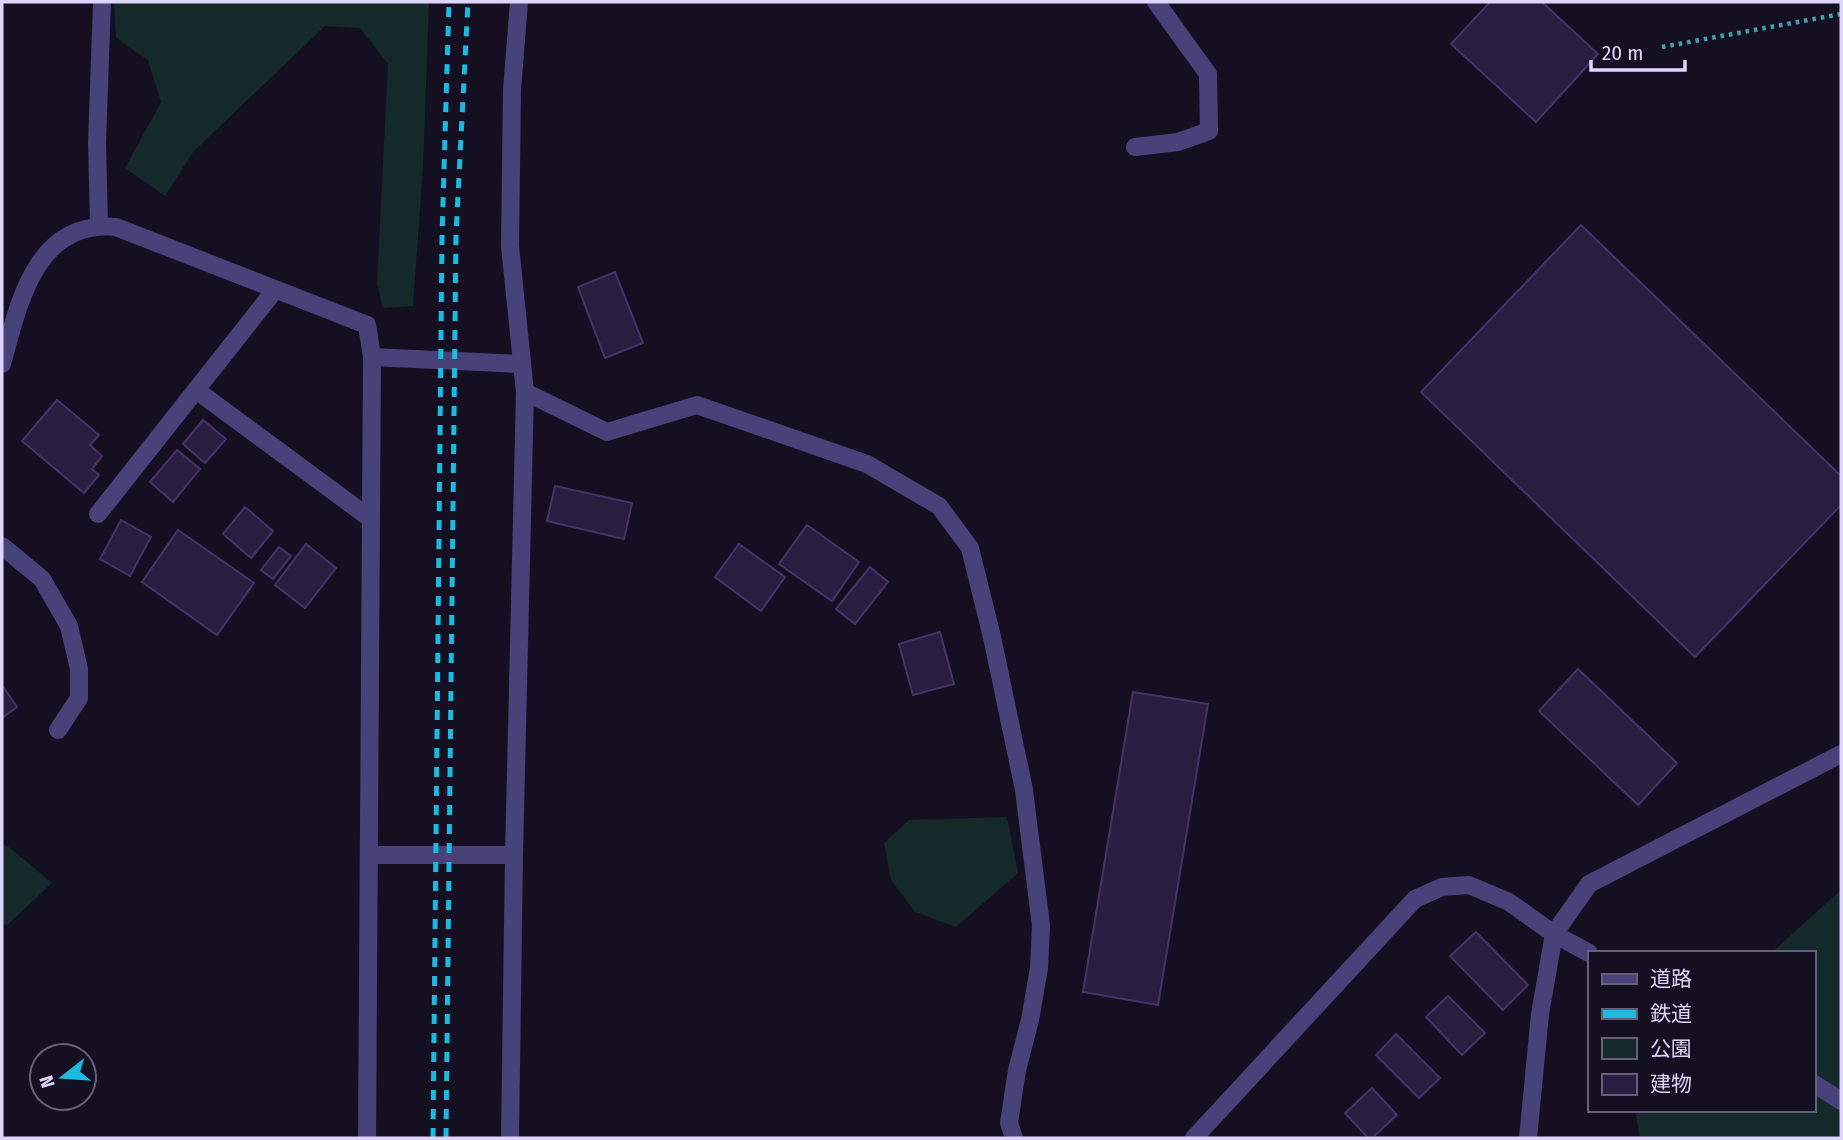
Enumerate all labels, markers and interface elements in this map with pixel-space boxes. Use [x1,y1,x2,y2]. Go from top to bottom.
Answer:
scale bar [1591,28,1686,72]
text: 20 m [1602,40,1643,66]
legend [1588,951,1815,1112]
text: 道路 [1650,966,1692,992]
text: 鉄道 [1650,1001,1692,1027]
text: 公園 [1650,1036,1692,1062]
north arrow [28,1042,98,1112]
text: 建物 [1650,1071,1692,1097]
text: N [35,1073,60,1091]

